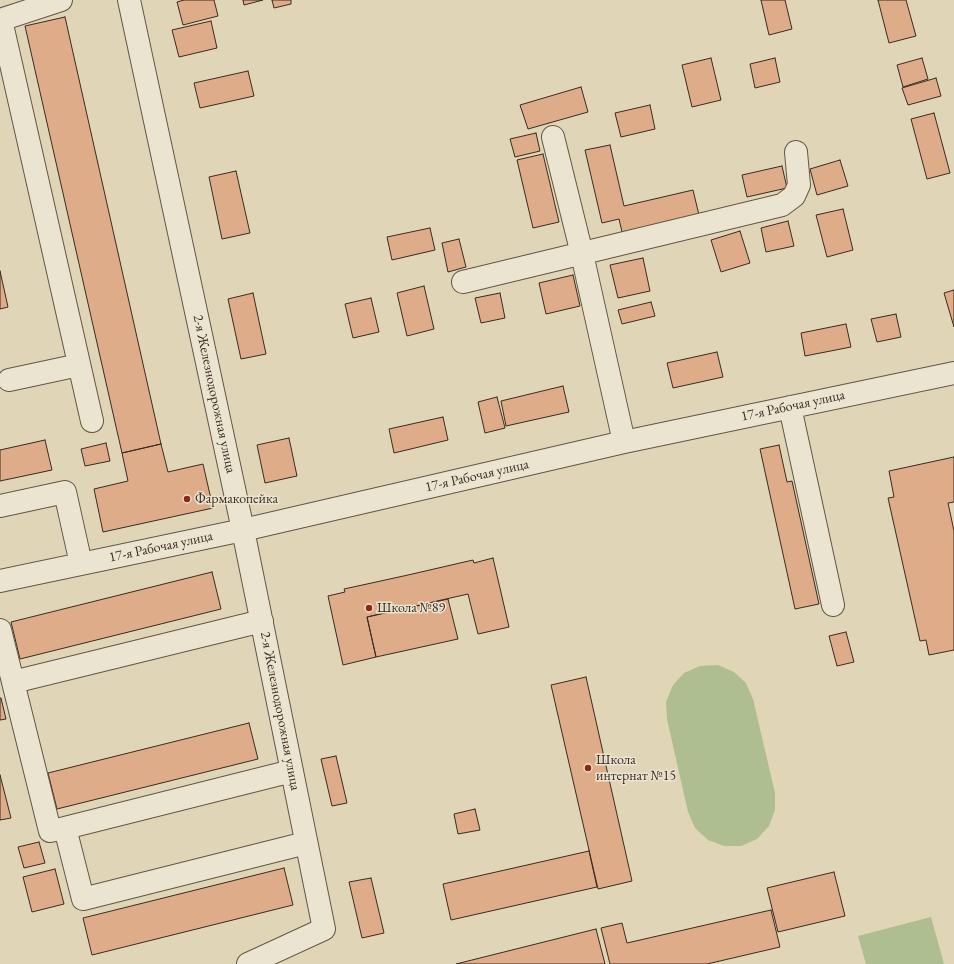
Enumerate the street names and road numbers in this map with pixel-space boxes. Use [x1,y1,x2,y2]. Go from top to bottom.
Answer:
street label: 2-я Железнодорожная улица [189,313,239,475]
street label: 17-я Рабочая улица [739,387,847,425]
street label: 17-я Рабочая улица [424,456,530,496]
street label: 17-я Рабочая улица [107,528,215,566]
street label: 2-я Железнодорожная улица [256,630,304,792]

